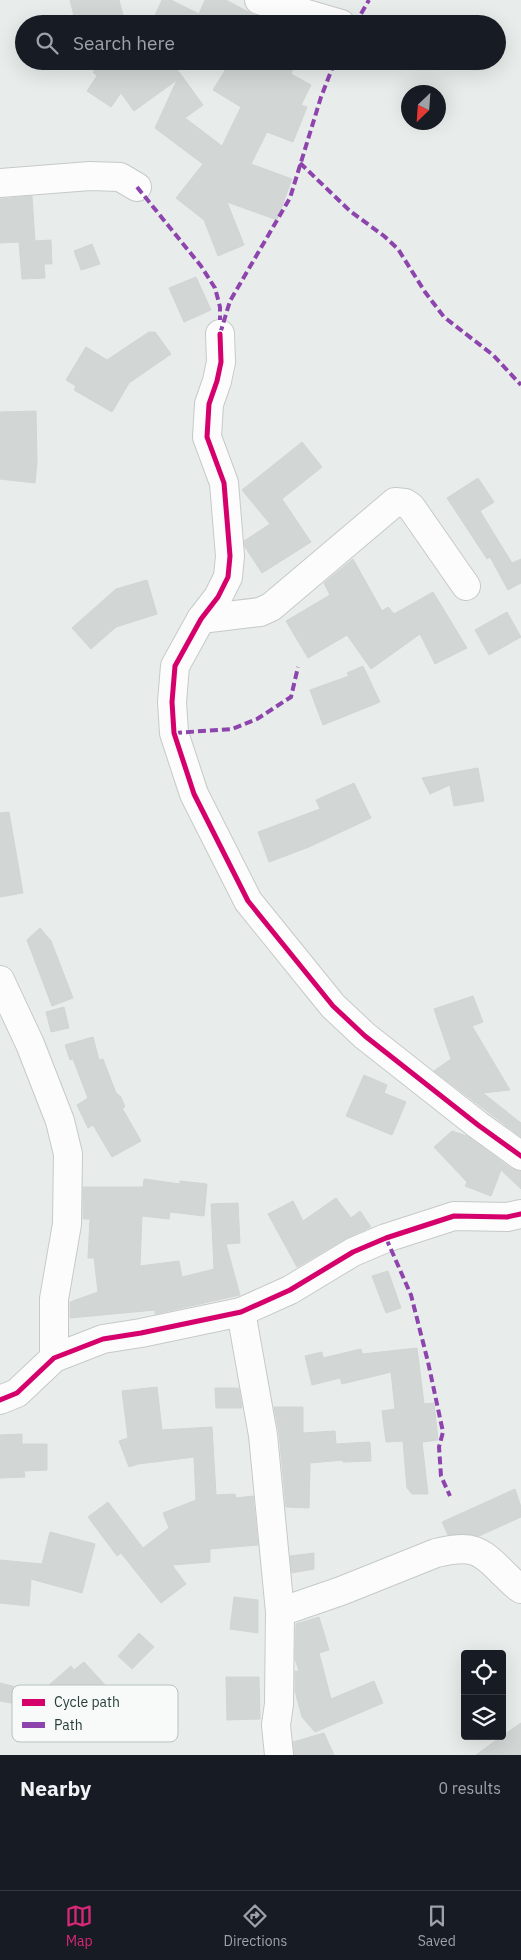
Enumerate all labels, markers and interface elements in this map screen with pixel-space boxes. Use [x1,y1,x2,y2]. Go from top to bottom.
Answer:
search box [15,15,506,70]
icon: search [33,29,61,57]
text: Search here [73,31,175,55]
north arrow [401,85,446,130]
map controls [461,1650,506,1740]
button: locate [461,1650,506,1695]
legend [12,1685,178,1742]
text: Cycle path [54,1693,120,1711]
button: layers [461,1695,506,1740]
text: Path [54,1716,83,1734]
text: Nearby [20,1774,91,1802]
text: 0 results [438,1778,501,1798]
tab: Map [65,1902,93,1950]
tab: Directions [224,1902,287,1950]
tab: Saved [418,1902,456,1950]

